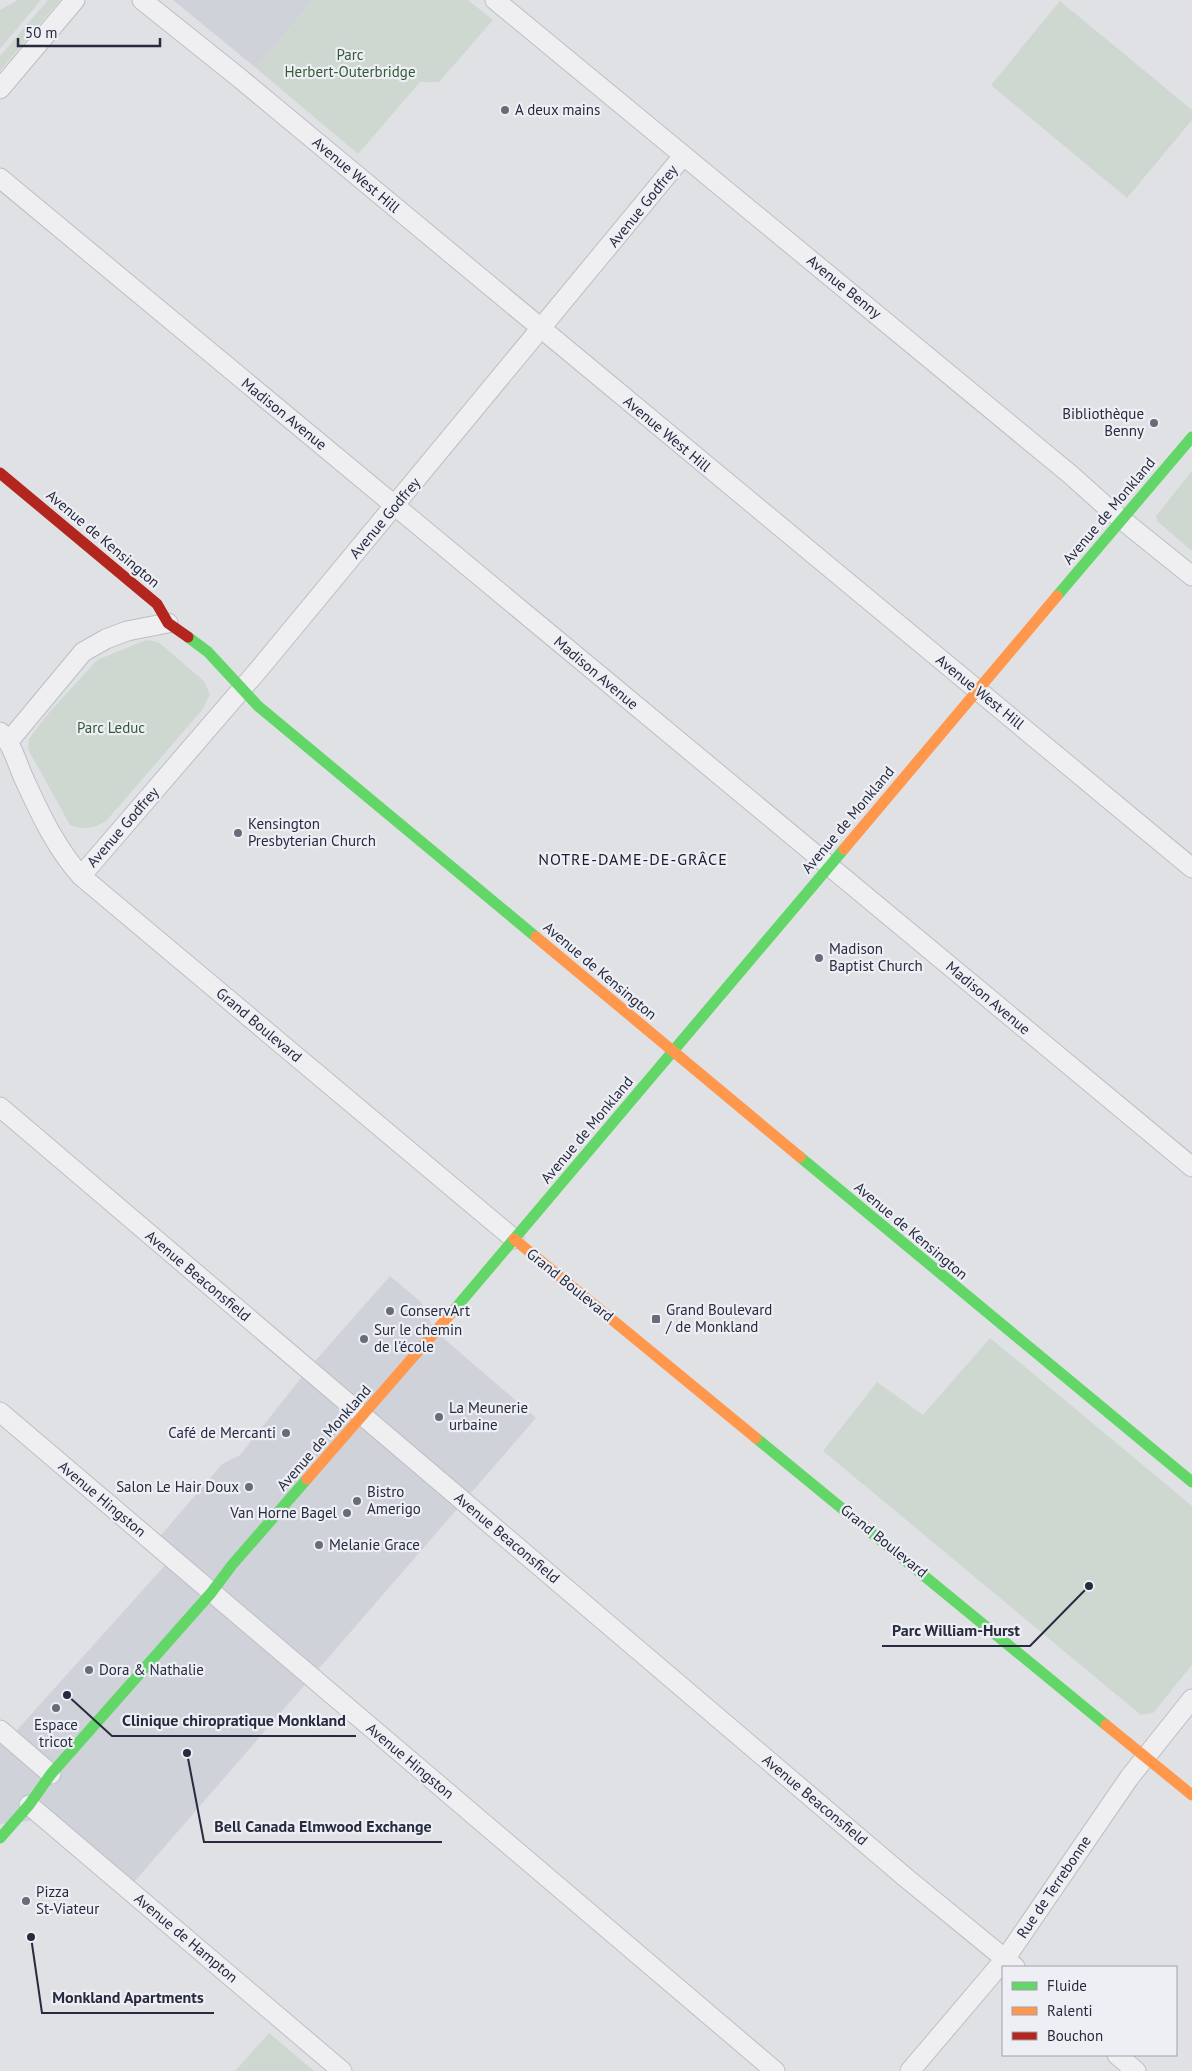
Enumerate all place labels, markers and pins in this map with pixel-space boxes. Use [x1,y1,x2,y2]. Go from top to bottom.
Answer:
place label: A deux mains [515,100,600,119]
marker: A deux mains [499,104,511,116]
place label: Bibliothèque Benny [1062,404,1144,440]
marker: Bibliothèque Benny [1148,417,1160,429]
place label: Kensington Presbyterian Church [248,814,376,850]
marker: Kensington Presbyterian Church [232,827,244,839]
place label: Madison Baptist Church [829,939,923,975]
marker: Madison Baptist Church [813,952,825,964]
place label: Grand Boulevard / de Monkland [665,1300,772,1336]
place label: ConservArt [400,1301,470,1320]
marker: ConservArt [384,1305,396,1317]
marker: Grand Boulevard / de Monkland [650,1313,662,1325]
place label: Sur le chemin de l'école [374,1320,462,1356]
marker: Sur le chemin de l'école [358,1333,370,1345]
place label: La Meunerie urbaine [449,1398,528,1434]
marker: La Meunerie urbaine [433,1411,445,1423]
place label: Café de Mercanti [168,1423,276,1442]
marker: Café de Mercanti [280,1427,292,1439]
place label: Salon Le Hair Doux [116,1477,239,1496]
marker: Salon Le Hair Doux [243,1481,255,1493]
place label: Bistro Amerigo [367,1482,421,1518]
marker: Bistro Amerigo [351,1495,363,1507]
place label: Van Horne Bagel [229,1503,338,1522]
marker: Van Horne Bagel [341,1507,353,1519]
place label: Melanie Grace [329,1535,420,1554]
marker: Melanie Grace [313,1539,325,1551]
callout: Parc William-Hurst [882,1615,1030,1646]
place label: Dora & Nathalie [99,1660,204,1679]
marker: Dora & Nathalie [83,1664,95,1676]
marker: Espace tricot [50,1702,62,1714]
callout: Clinique chiropratique Monkland [112,1705,356,1736]
place label: Espace tricot [34,1715,78,1751]
callout: Bell Canada Elmwood Exchange [204,1811,442,1842]
place label: Pizza St-Viateur [36,1882,99,1918]
marker: Pizza St-Viateur [20,1895,32,1907]
callout: Monkland Apartments [42,1982,214,2013]

